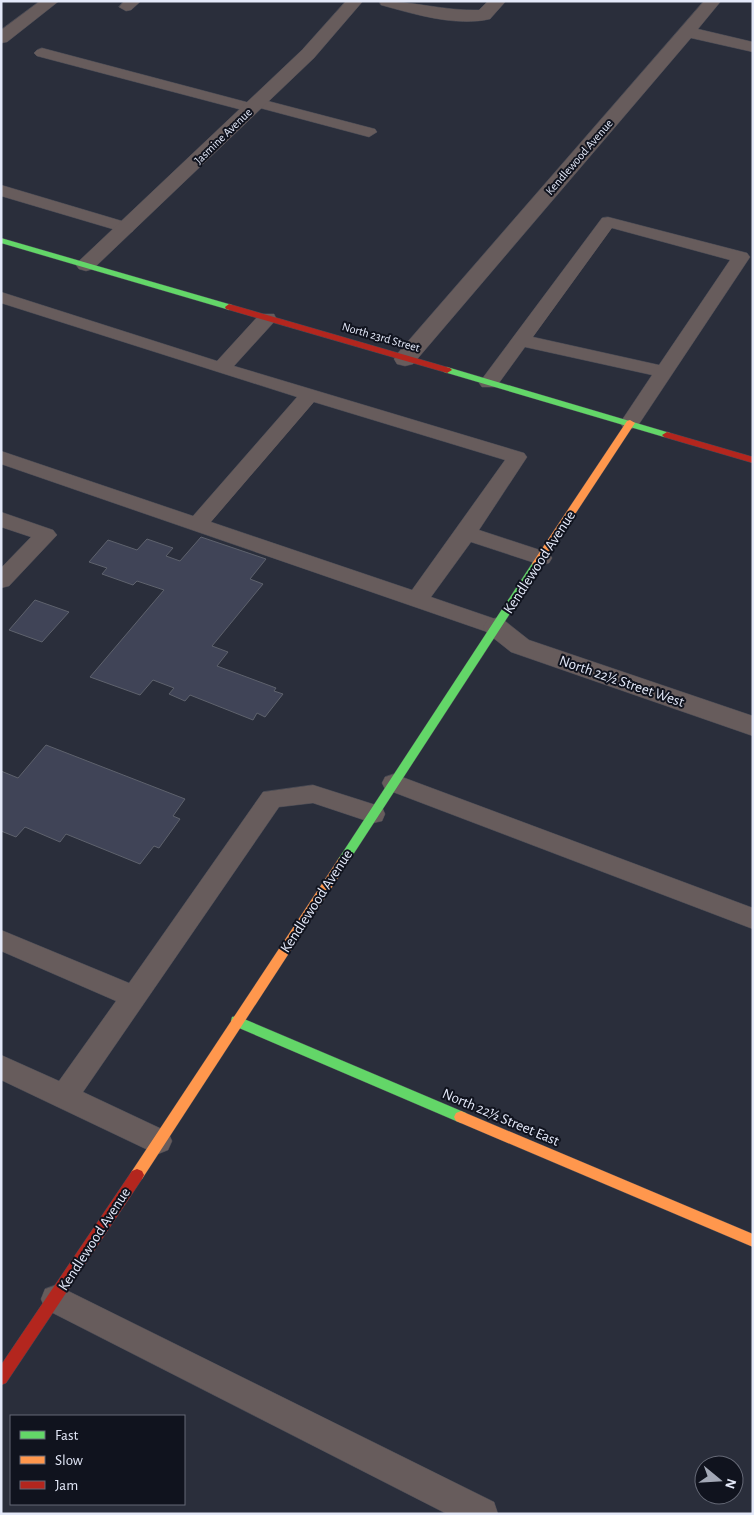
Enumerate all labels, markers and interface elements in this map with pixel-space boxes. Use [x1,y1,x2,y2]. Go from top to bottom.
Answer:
street label: Jasmine Avenue [192,106,254,166]
street label: Kendlewood Avenue [543,117,615,197]
street label: North 23rd Street [341,320,421,354]
street label: Kendlewood Avenue [501,508,578,616]
street label: North 22½ Street West [557,653,687,710]
street label: Kendlewood Avenue [278,847,355,955]
street label: North 22½ Street East [440,1086,562,1149]
street label: Kendlewood Avenue [56,1185,133,1293]
legend [10,1415,185,1505]
text: Fast [55,1428,79,1443]
text: Slow [55,1453,83,1468]
north arrow [694,1455,744,1505]
text: N [722,1477,739,1491]
text: Jam [55,1478,78,1493]

